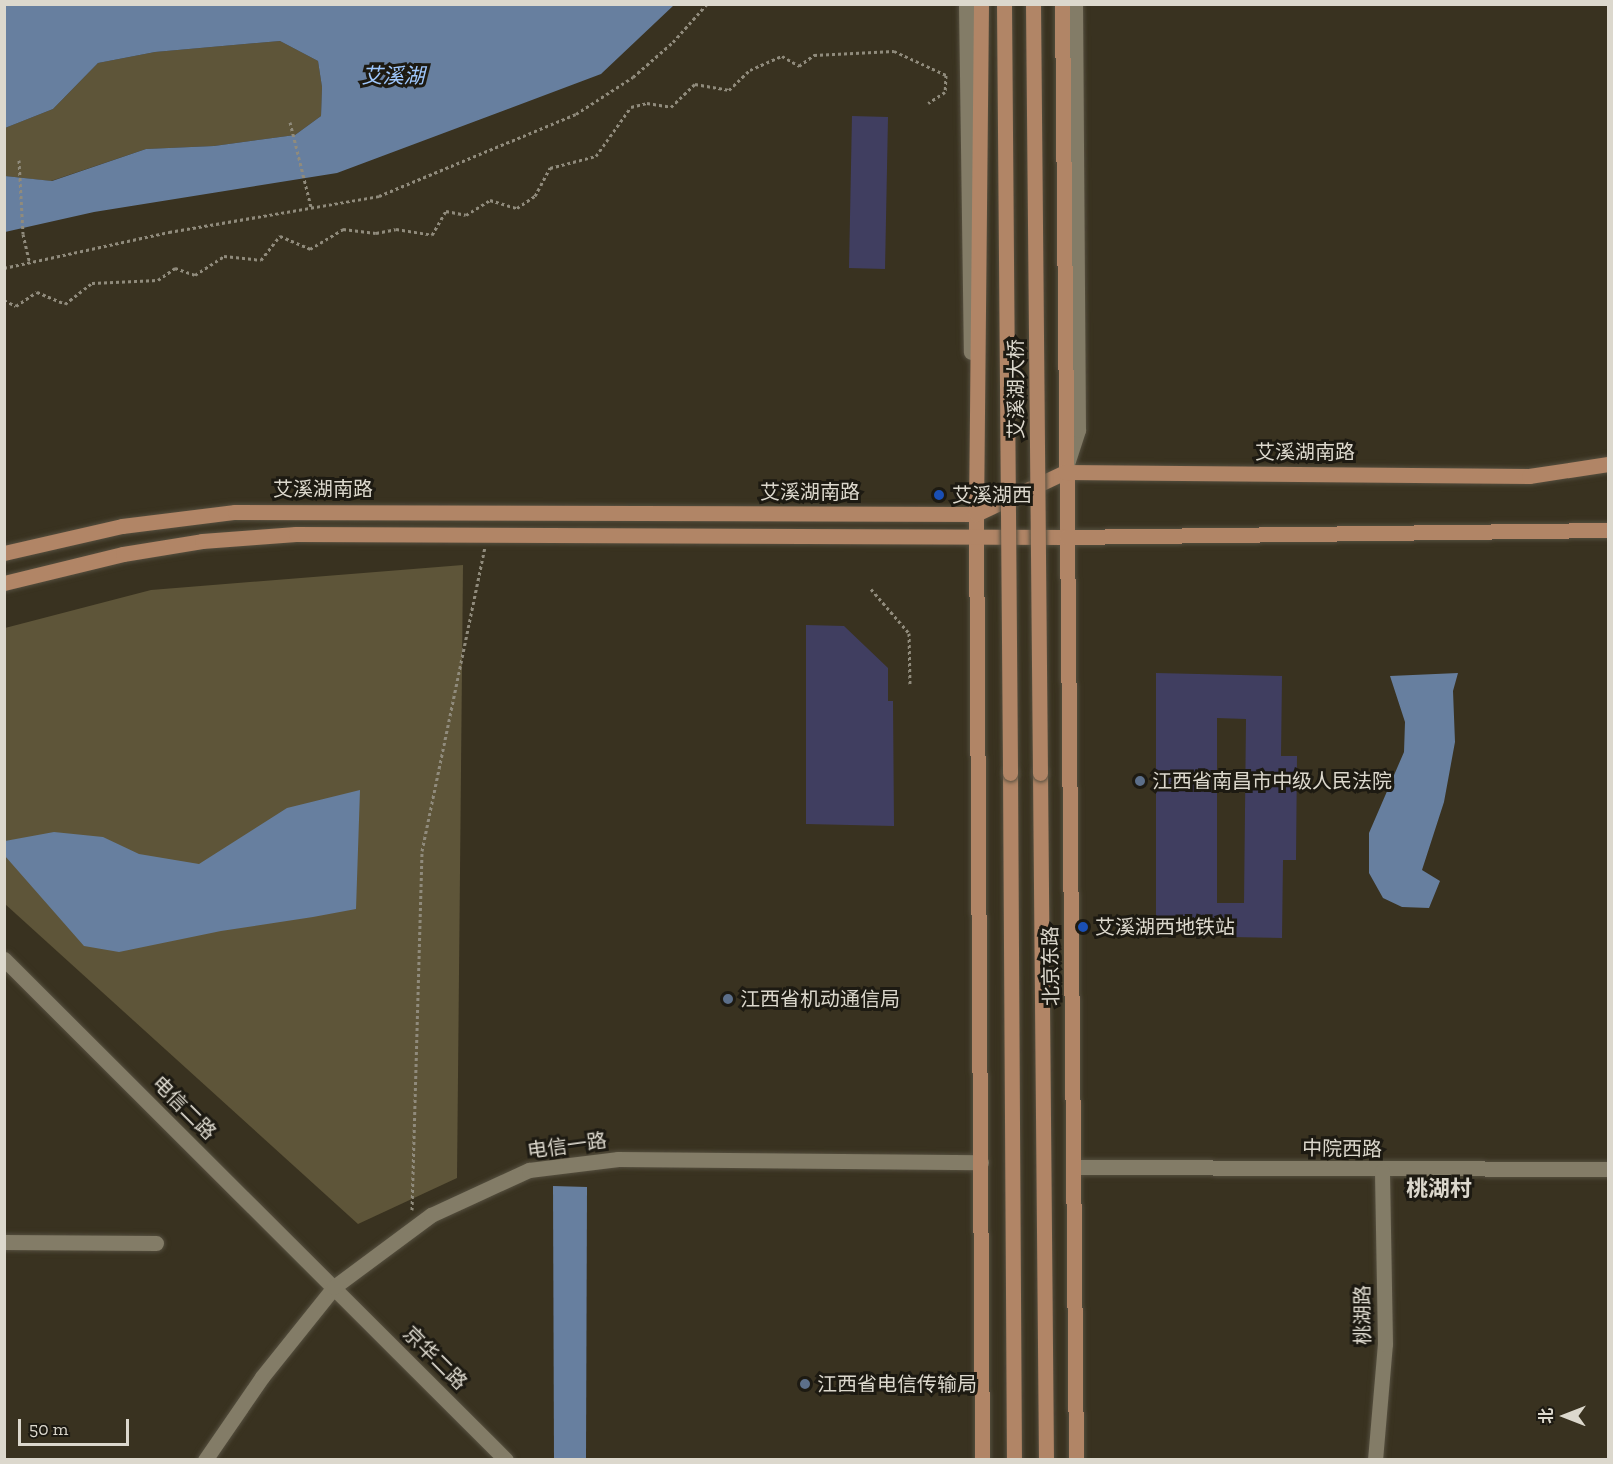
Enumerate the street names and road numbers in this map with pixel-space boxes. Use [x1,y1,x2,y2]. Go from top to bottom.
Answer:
street label: 艾溪湖大桥 [1004,339,1028,439]
street label: 艾溪湖南路 [1255,440,1355,464]
street label: 艾溪湖南路 [273,477,373,501]
street label: 艾溪湖南路 [760,480,860,504]
street label: 北京东路 [1038,926,1064,1006]
street label: 电信二路 [147,1071,221,1145]
street label: 电信一路 [526,1129,608,1163]
street label: 中院西路 [1302,1136,1382,1162]
street label: 桃湖路 [1351,1285,1375,1345]
street label: 京华二路 [398,1321,472,1395]

